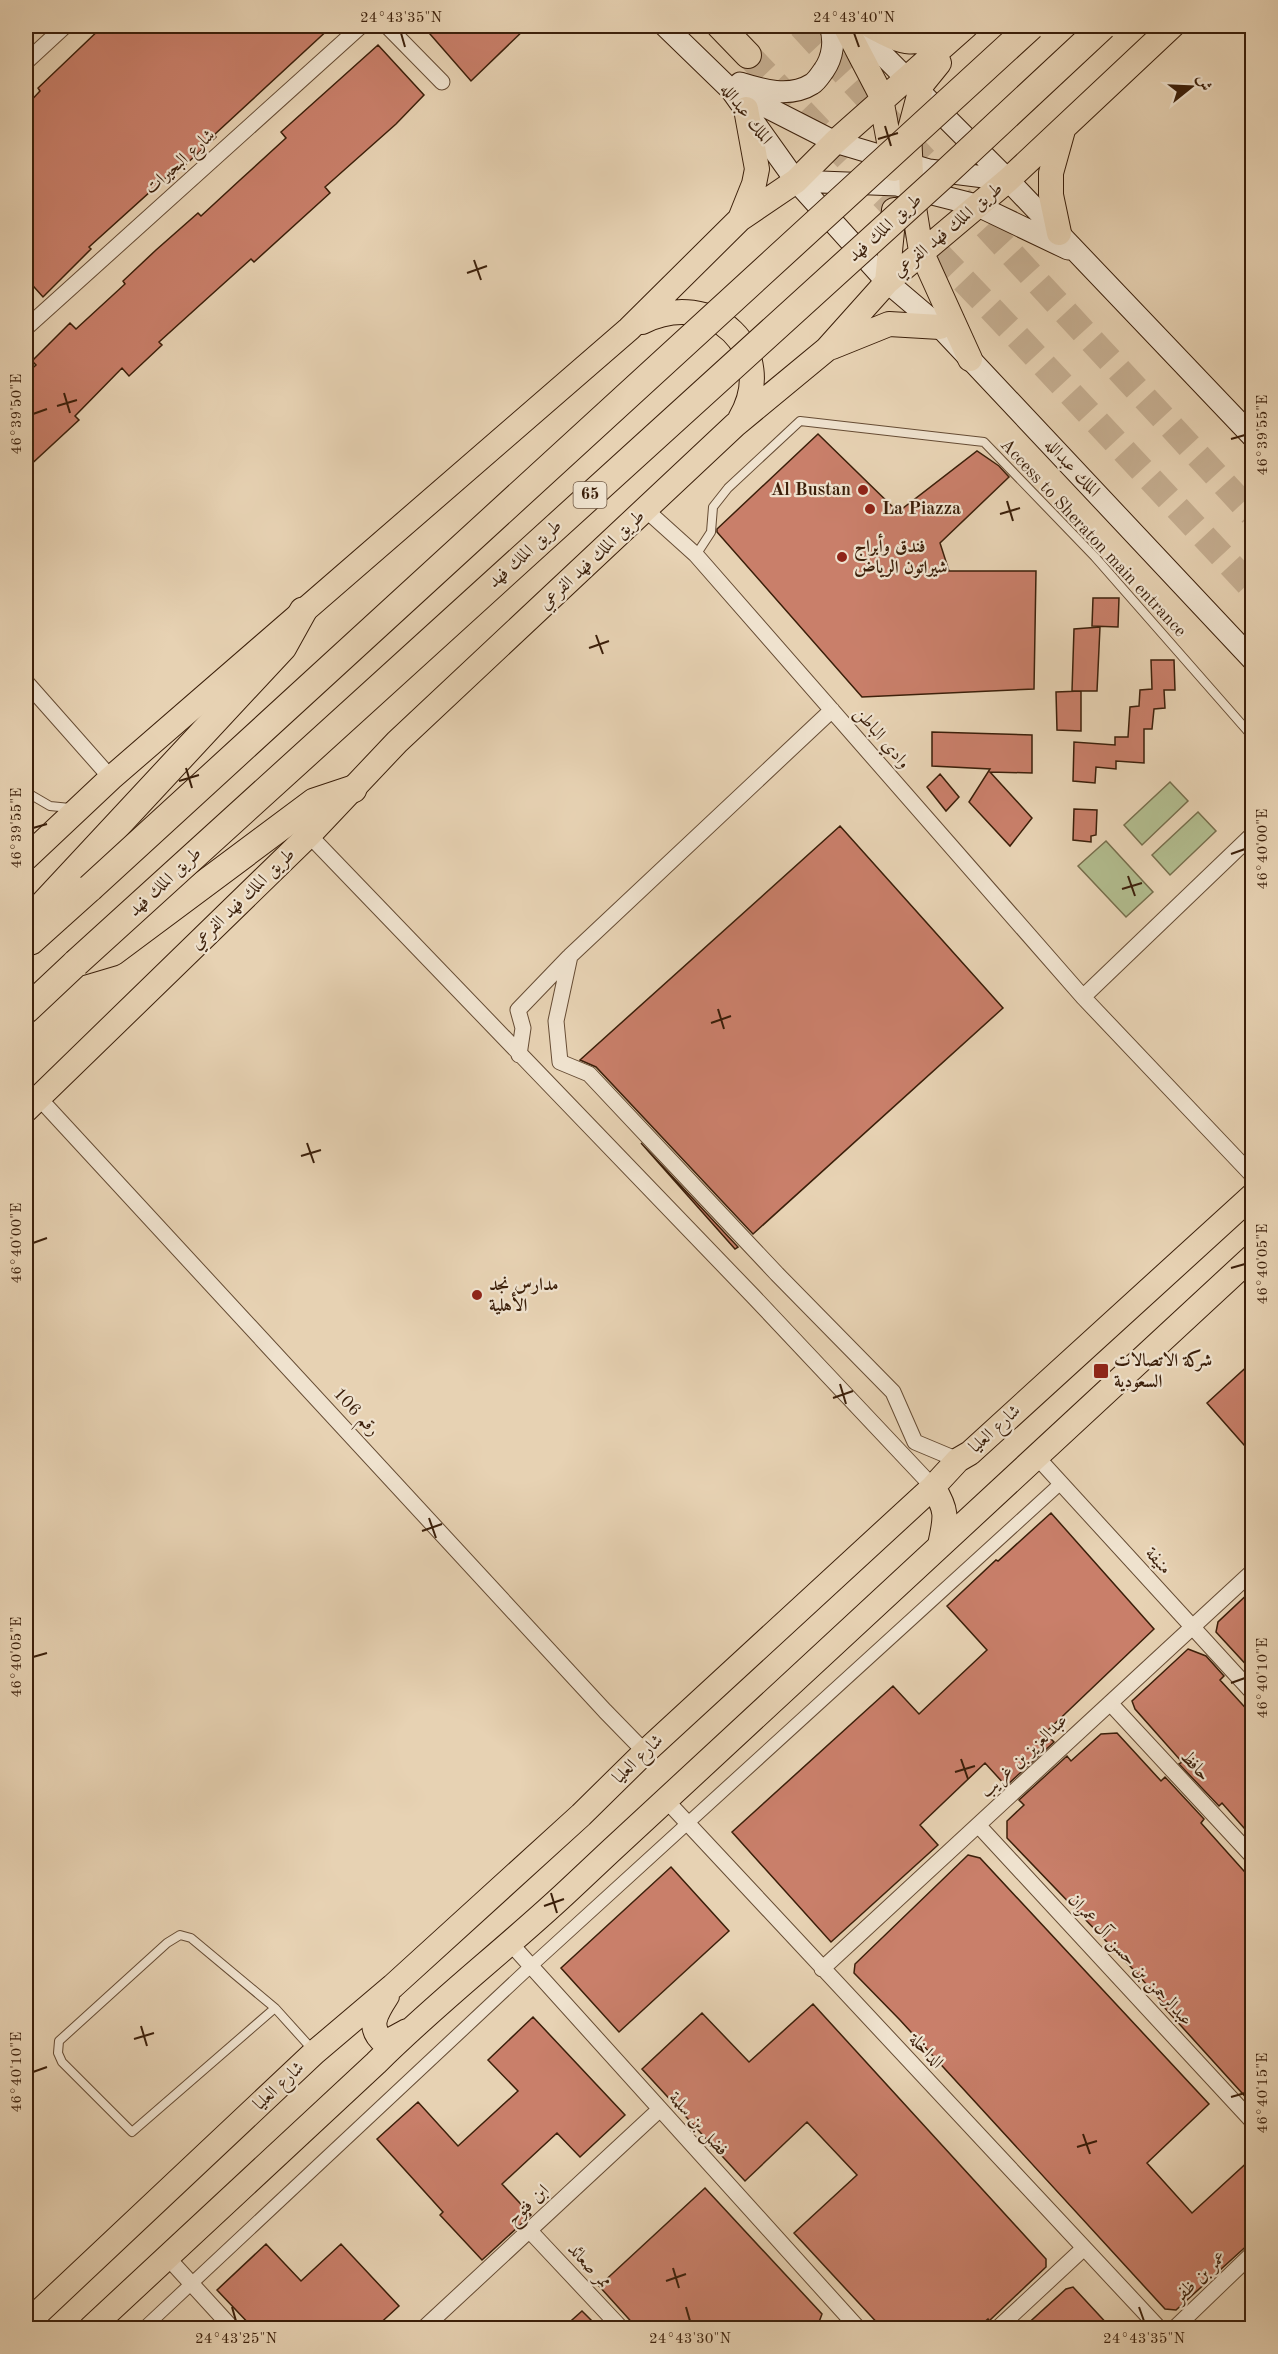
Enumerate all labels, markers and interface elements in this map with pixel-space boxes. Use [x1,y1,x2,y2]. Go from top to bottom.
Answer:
text: 24°43'35"N [360,11,442,26]
text: 24°43'40"N [813,11,895,26]
north arrow [1161,57,1221,117]
text: ش [1193,73,1213,93]
street label: الملك عبدالله [716,80,775,149]
street label: شارع البحيرات [141,126,222,202]
street label: طريق الملك فهد الفرعي [890,179,1009,285]
street label: طريق الملك فهد [845,190,927,267]
text: 46°39'50"E [10,374,25,454]
text: 46°39'55"E [1256,395,1271,475]
street label: الملك عبدالله [1040,435,1103,501]
street label: Access to Sheraton main entrance [997,436,1189,640]
place label: Al Bustan [771,481,851,499]
road number: 65 [574,482,606,508]
marker: Al Bustan [856,483,870,497]
place label: La Piazza [882,500,961,518]
marker: La Piazza [863,502,877,516]
street label: طريق الملك فهد الفرعي [536,507,652,617]
street label: طريق الملك فهد [485,516,567,593]
place label: فندق وأبراج شيراتون الرياض [854,533,948,578]
marker: فندق وأبراج شيراتون الرياض [835,550,849,564]
street label: وادي الباطن [847,704,913,775]
text: 46°39'55"E [10,788,25,868]
text: 46°40'00"E [1256,809,1271,889]
street label: طريق الملك فهد [125,844,206,922]
street label: طريق الملك فهد الفرعي [188,845,302,957]
text: 46°40'00"E [10,1203,25,1283]
text: 46°40'05"E [1256,1224,1271,1304]
place label: مدارس نجد الأهلية [489,1276,559,1315]
marker: مدارس نجد الأهلية [470,1288,484,1302]
place label: شركة الاتصالات السعودية [1114,1349,1212,1392]
marker: شركة الاتصالات السعودية [1092,1362,1110,1380]
street label: رقم 106 [324,1385,382,1444]
street label: شارع العليا [966,1402,1027,1460]
street label: منيفة [1141,1544,1175,1578]
text: 46°40'05"E [10,1617,25,1697]
text: 46°40'10"E [1256,1638,1271,1718]
street label: عبدالعزيز بن غريب [977,1711,1073,1803]
street label: شارع العليا [609,1731,670,1791]
street label: حافظ [1177,1747,1213,1785]
street label: عبدالرحمن بن حسن آل عمران [1063,1889,1197,2031]
street label: الداخلة [905,2029,947,2072]
text: 46°40'10"E [10,2032,25,2112]
text: 46°40'15"E [1256,2053,1271,2133]
street label: شارع العليا [250,2058,311,2117]
street label: فضل بن سلمة [663,2089,731,2161]
street label: ابن فتوح [504,2181,557,2233]
street label: ممر صعائد [562,2240,614,2293]
street label: عمر بن ظفر [1169,2248,1231,2309]
text: 24°43'25"N [195,2332,277,2347]
text: 24°43'30"N [649,2332,731,2347]
text: 24°43'35"N [1103,2332,1185,2347]

